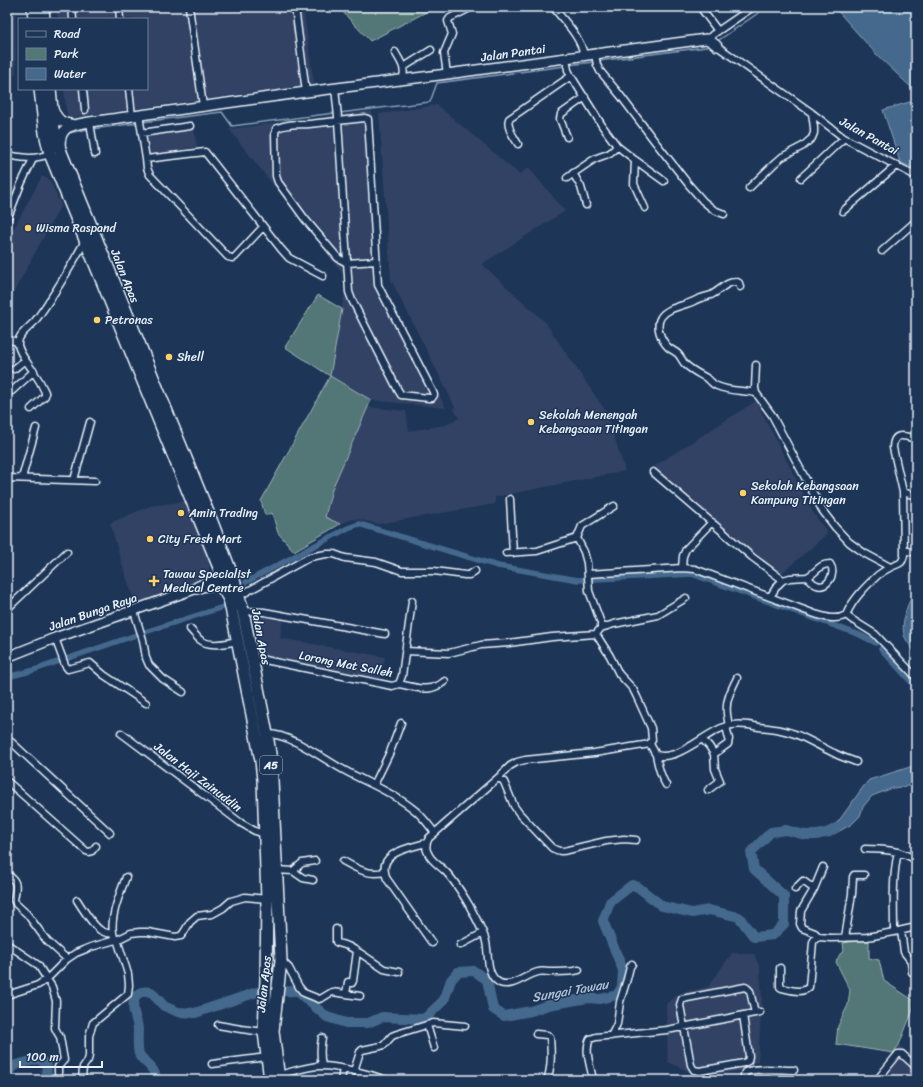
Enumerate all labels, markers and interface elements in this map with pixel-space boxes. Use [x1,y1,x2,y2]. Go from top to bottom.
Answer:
legend [18,18,148,90]
text: Road [54,23,81,45]
street label: Jalan Pantai [478,37,547,69]
text: Park [54,43,79,65]
text: Water [54,63,87,85]
street label: Jalan Pantai [834,110,903,162]
place label: Wisma Raspand [36,217,117,239]
marker: Wisma Raspand [23,223,33,233]
street label: Jalan Apas [104,245,146,307]
place label: Petronas [105,309,153,331]
marker: Petronas [92,315,102,325]
place label: Shell [177,346,204,368]
marker: Shell [164,352,174,362]
place label: Sekolah Menengah Kebangsaan Titingan [539,404,648,440]
marker: Sekolah Menengah Kebangsaan Titingan [526,417,536,427]
place label: Sekolah Kebangsaan Kampung Titingan [751,475,859,511]
marker: Sekolah Kebangsaan Kampung Titingan [738,488,748,498]
place label: Amin Trading [188,502,258,524]
marker: Amin Trading [176,508,186,518]
place label: City Fresh Mart [158,528,242,550]
marker: City Fresh Mart [145,534,155,544]
place label: Tawau Specialist Medical Centre [163,563,252,599]
marker: Tawau Specialist Medical Centre [148,575,160,587]
street label: Jalan Bunga Raya [45,587,140,638]
street label: Jalan Apas [245,606,277,667]
street label: Lorong Mat Salleh [297,644,395,684]
street label: Jalan Haji Zainuddin [148,736,247,818]
road number: A5 [260,756,282,774]
street label: Jalan Apas [250,954,278,1014]
water label: Sungai Tawau [530,972,612,1009]
scale bar [20,1043,102,1069]
text: 100 m [26,1046,59,1068]

